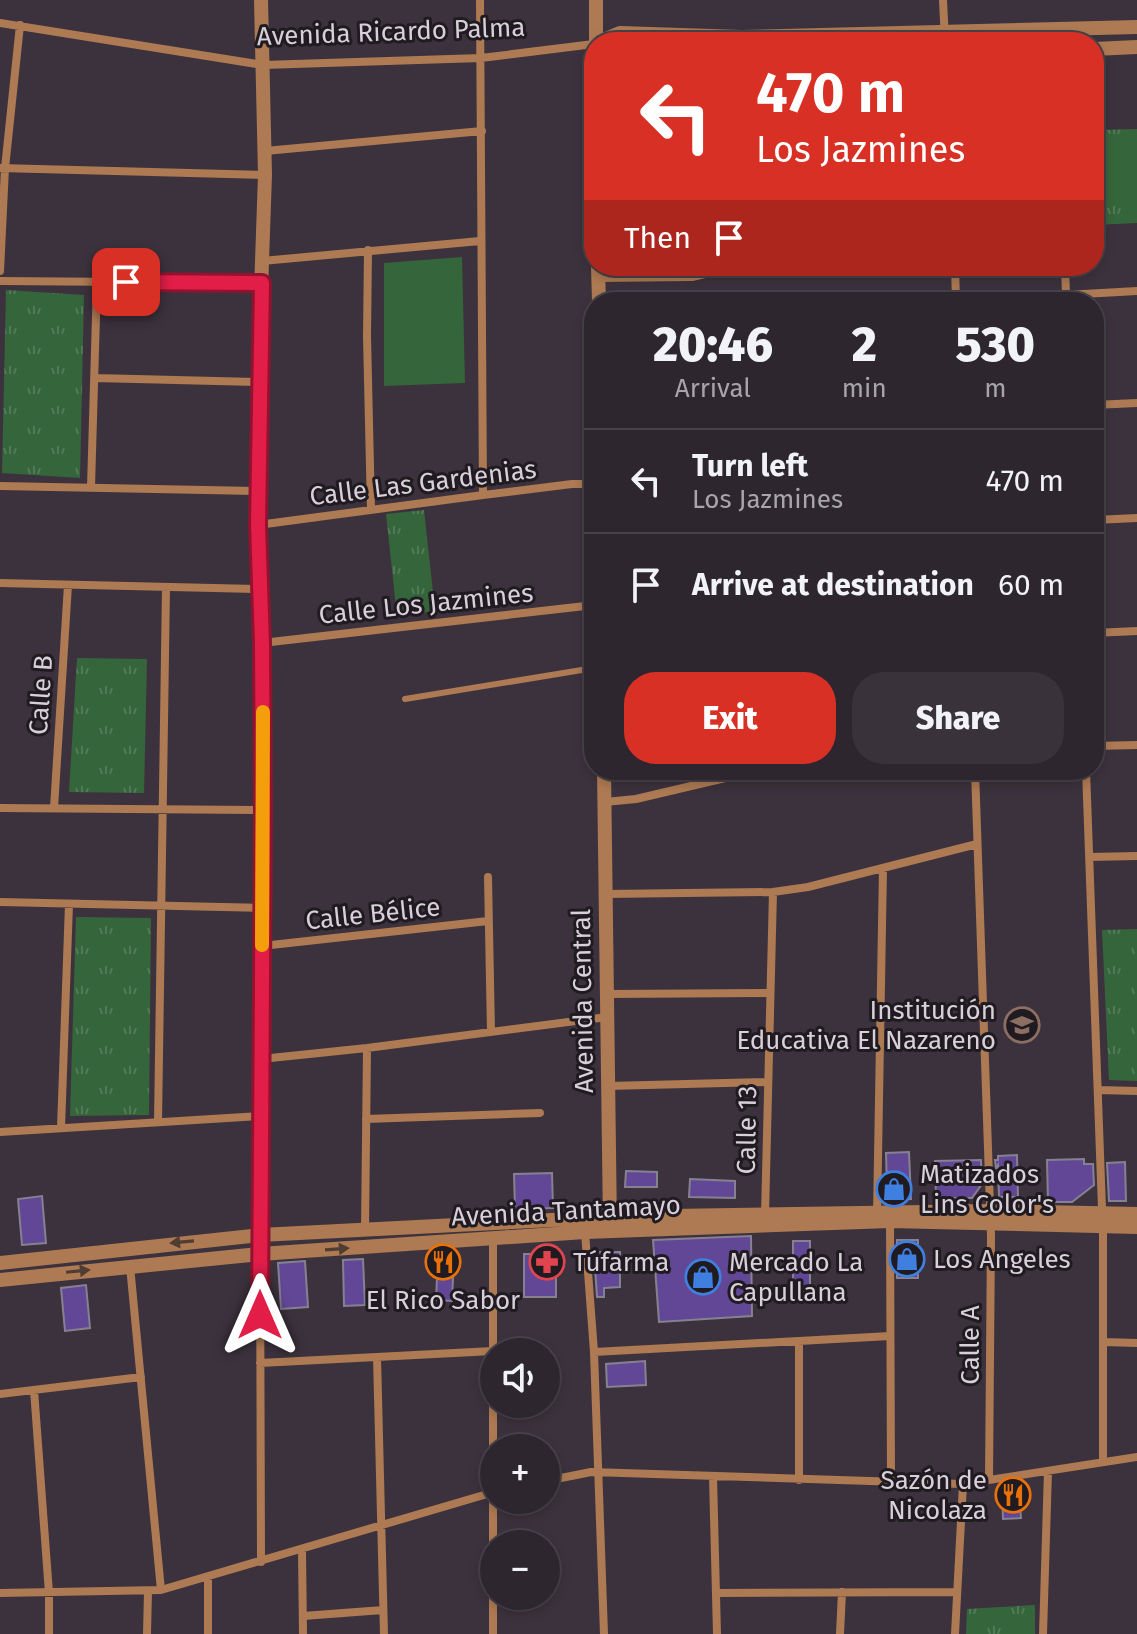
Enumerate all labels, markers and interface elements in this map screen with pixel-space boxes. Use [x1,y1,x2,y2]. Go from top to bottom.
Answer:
street label: Avenida Ricardo Palma [256,12,526,52]
text: 470 m [756,60,905,127]
icon: left [624,64,728,168]
text: Los Jazmines [756,128,965,172]
icon: arrive [707,216,751,260]
text: Then [624,220,691,256]
pin [92,248,160,316]
icon: arrive [104,260,148,304]
text: 20:46 [653,316,773,374]
text: 2 [852,316,877,374]
text: 530 [956,316,1035,374]
text: Arrival [675,373,751,404]
text: min [842,373,887,404]
text: m [984,373,1006,404]
text: Turn left [692,448,808,484]
street label: Calle Las Gardenias [308,454,538,512]
icon: left [624,459,668,503]
text: 470 m [985,463,1064,499]
text: Los Jazmines [692,484,843,515]
icon: arrive [624,563,668,607]
text: Arrive at destination [692,567,974,603]
text: 60 m [998,567,1064,603]
street label: Calle Los Jazmines [317,577,535,631]
street label: Calle B [23,654,59,736]
button: Exit [624,672,836,764]
button: Share [852,672,1064,764]
street label: Calle Bélice [304,892,442,936]
street label: Avenida Central [566,908,600,1093]
place label: Institución Educativa El Nazareno [736,995,996,1056]
school or university icon: Institución Educativa El Nazareno [1003,1006,1041,1044]
street label: Calle 13 [731,1085,763,1175]
place label: Matizados Lins Color's [920,1159,1054,1220]
shop icon: Matizados Lins Color's [875,1170,913,1208]
street label: Avenida Tantamayo [451,1190,681,1232]
one-way arrow [169,1236,194,1249]
shop icon: Los Angeles [888,1240,926,1278]
one-way arrow [325,1242,350,1255]
restaurant icon: El Rico Sabor [424,1243,462,1281]
pharmacy icon: Túfarma [528,1243,566,1281]
place label: Los Angeles [933,1244,1071,1275]
place label: Túfarma [573,1247,669,1278]
place label: Mercado La Capullana [729,1247,863,1308]
shop icon: Mercado La Capullana [684,1258,722,1296]
one-way arrow [65,1265,90,1278]
position arrow [218,1273,302,1357]
place label: El Rico Sabor [366,1285,520,1316]
street label: Calle A [955,1305,986,1385]
map controls [480,1338,560,1610]
button: sound [480,1338,560,1418]
button: + [480,1434,560,1514]
place label: Sazón de Nicolaza [880,1465,987,1526]
restaurant icon: Sazón de Nicolaza [994,1476,1032,1514]
button: − [480,1530,560,1610]

